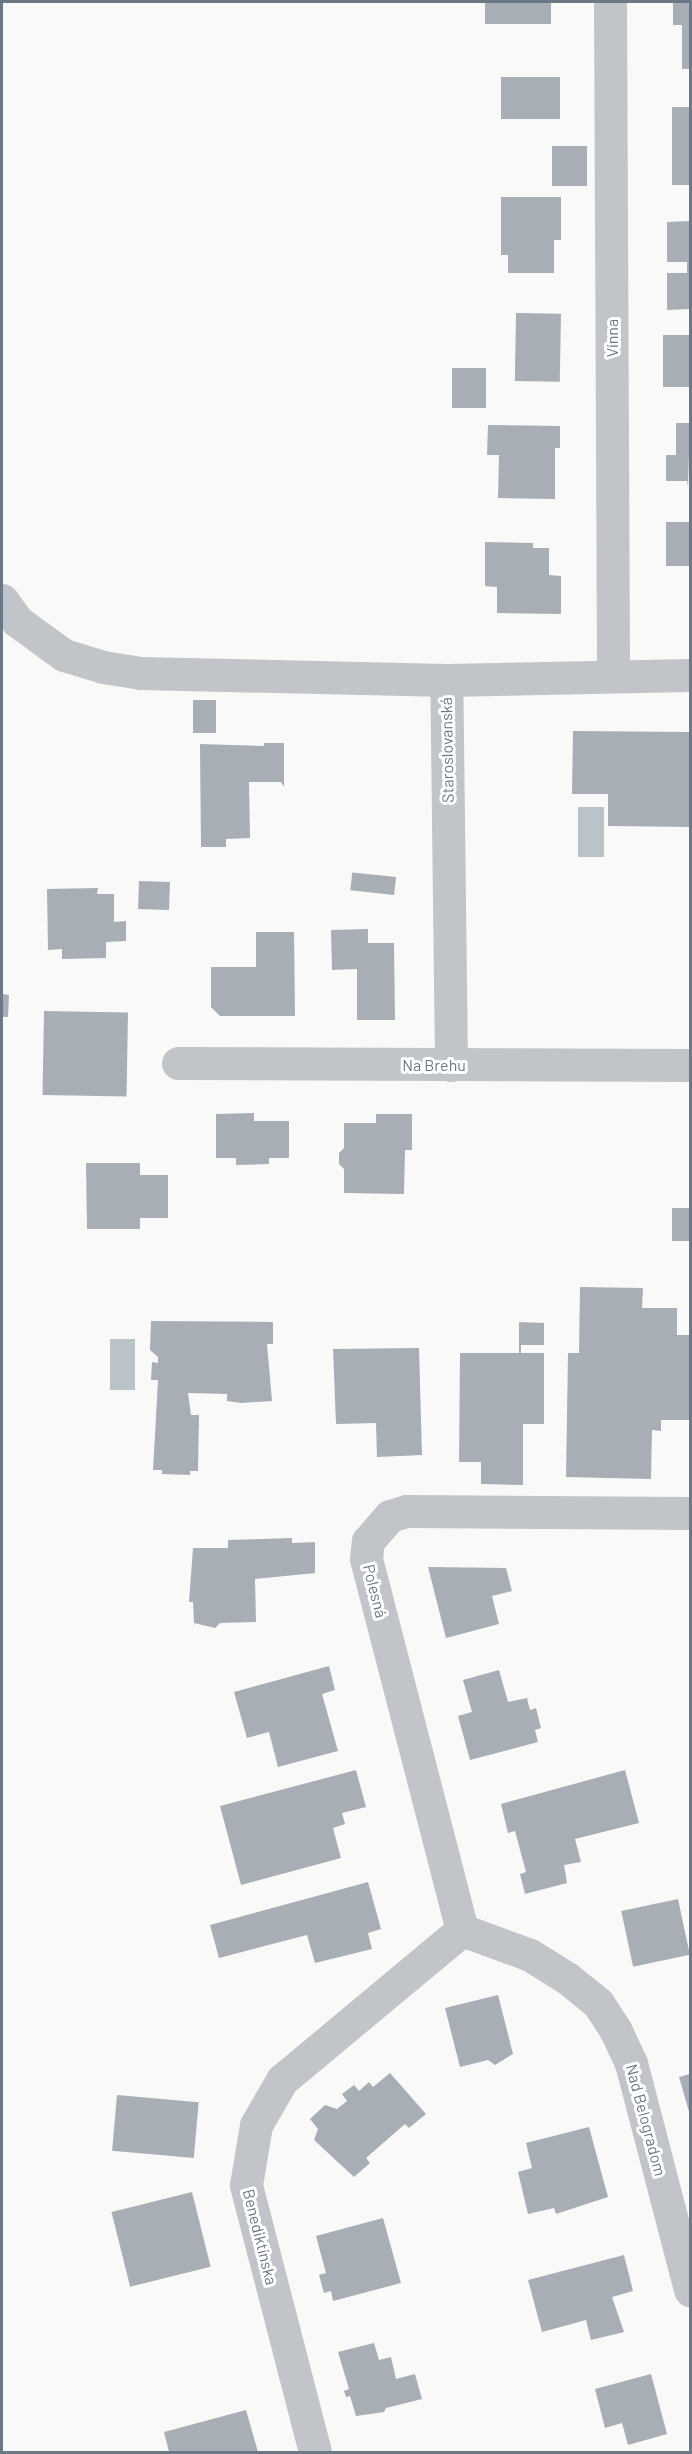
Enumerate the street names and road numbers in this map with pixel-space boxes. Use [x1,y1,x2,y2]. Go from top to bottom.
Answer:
street label: Vínna [602,319,622,357]
street label: Staroslovanská [436,697,458,803]
street label: Na Brehu [402,1055,466,1075]
street label: Polesná [359,1562,391,1620]
street label: Nad Belogradom [622,2062,670,2178]
street label: Benediktínska [239,2187,281,2287]

